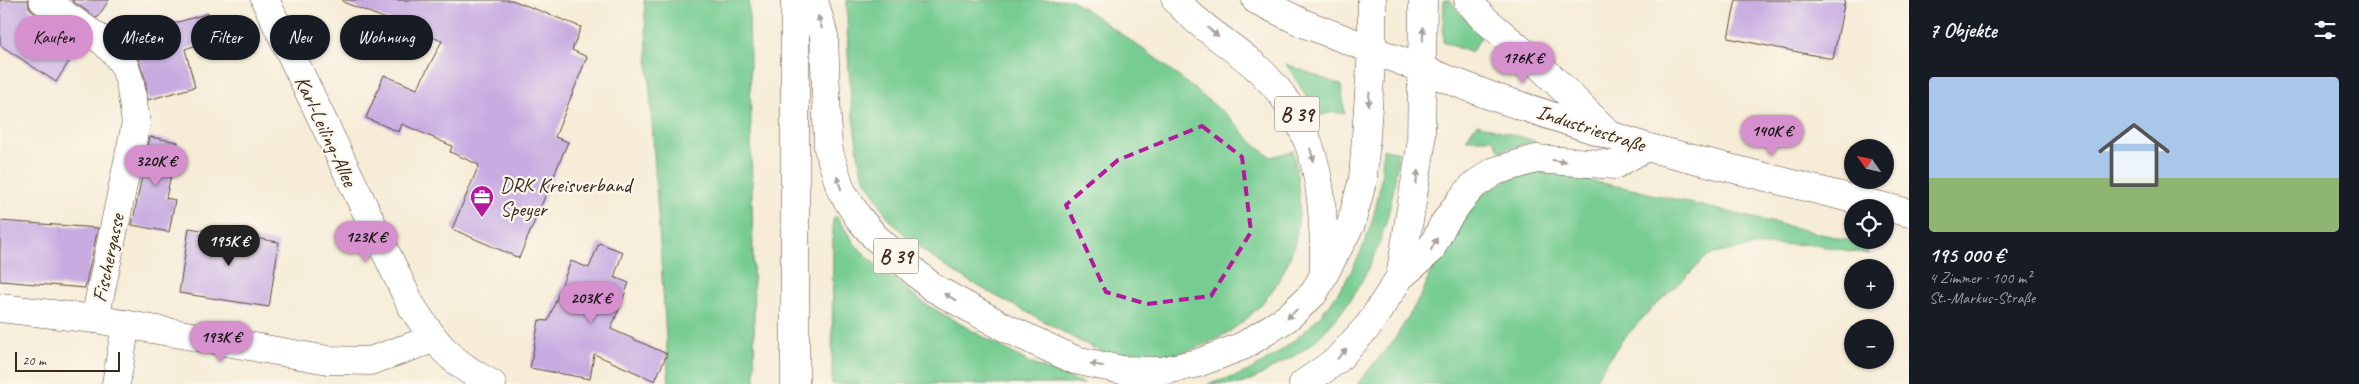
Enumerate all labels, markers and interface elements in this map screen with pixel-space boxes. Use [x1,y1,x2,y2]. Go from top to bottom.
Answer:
chip: Kaufen [15,15,93,60]
chip: Mieten [103,15,181,60]
chip: Filter [191,15,260,60]
chip: Neu [270,15,330,60]
chip: Wohnung [340,15,433,60]
one-way arrow [816,15,824,30]
icon: filters [2311,16,2339,44]
text: 7 Objekte [1929,17,1997,43]
one-way arrow [1206,26,1219,37]
one-way arrow [1419,26,1427,42]
pin: 176K € [1482,42,1564,84]
text: 176K € [1502,48,1544,68]
street label: Karl-Leiling-Allee [289,72,363,191]
one-way arrow [1364,91,1372,107]
road number: B 39 [1274,96,1320,132]
street label: Industriestraße [1534,98,1650,158]
icon: home [2089,110,2179,200]
pin: 140K € [1731,114,1813,157]
text: 140K € [1752,121,1792,141]
north arrow [1844,139,1894,189]
map controls [1844,139,1894,369]
pin: 320K € [115,144,197,187]
one-way arrow [1308,148,1316,163]
text: 320K € [136,151,176,171]
one-way arrow [1551,157,1567,165]
one-way arrow [1413,169,1421,185]
place label: DRK Kreisverband Speyer [500,172,635,222]
one-way arrow [835,175,842,190]
office icon: DRK Kreisverband Speyer [469,184,495,218]
button: locate [1844,199,1894,249]
street label: Fischergasse [86,209,130,304]
pin: 123K € [325,220,407,263]
pin: 195K € [188,224,270,267]
text: 123K € [346,227,386,247]
text: 195K € [209,231,249,251]
one-way arrow [1430,236,1438,251]
road number: B 39 [874,238,918,274]
text: 195 000 € [1929,242,2005,268]
button: + [1844,259,1894,309]
text: 4 Zimmer · 100 m² [1929,268,2031,288]
pin: 203K € [550,282,632,324]
text: 203K € [571,288,611,308]
text: St.-Markus-Straße [1929,288,2035,308]
one-way arrow [943,293,957,301]
one-way arrow [1286,308,1298,320]
button: − [1844,319,1894,369]
pin: 193K € [180,320,262,363]
text: 193K € [201,327,241,347]
scale bar [15,349,120,372]
one-way arrow [1336,349,1348,361]
text: 20 m [22,352,46,369]
one-way arrow [1089,361,1105,369]

